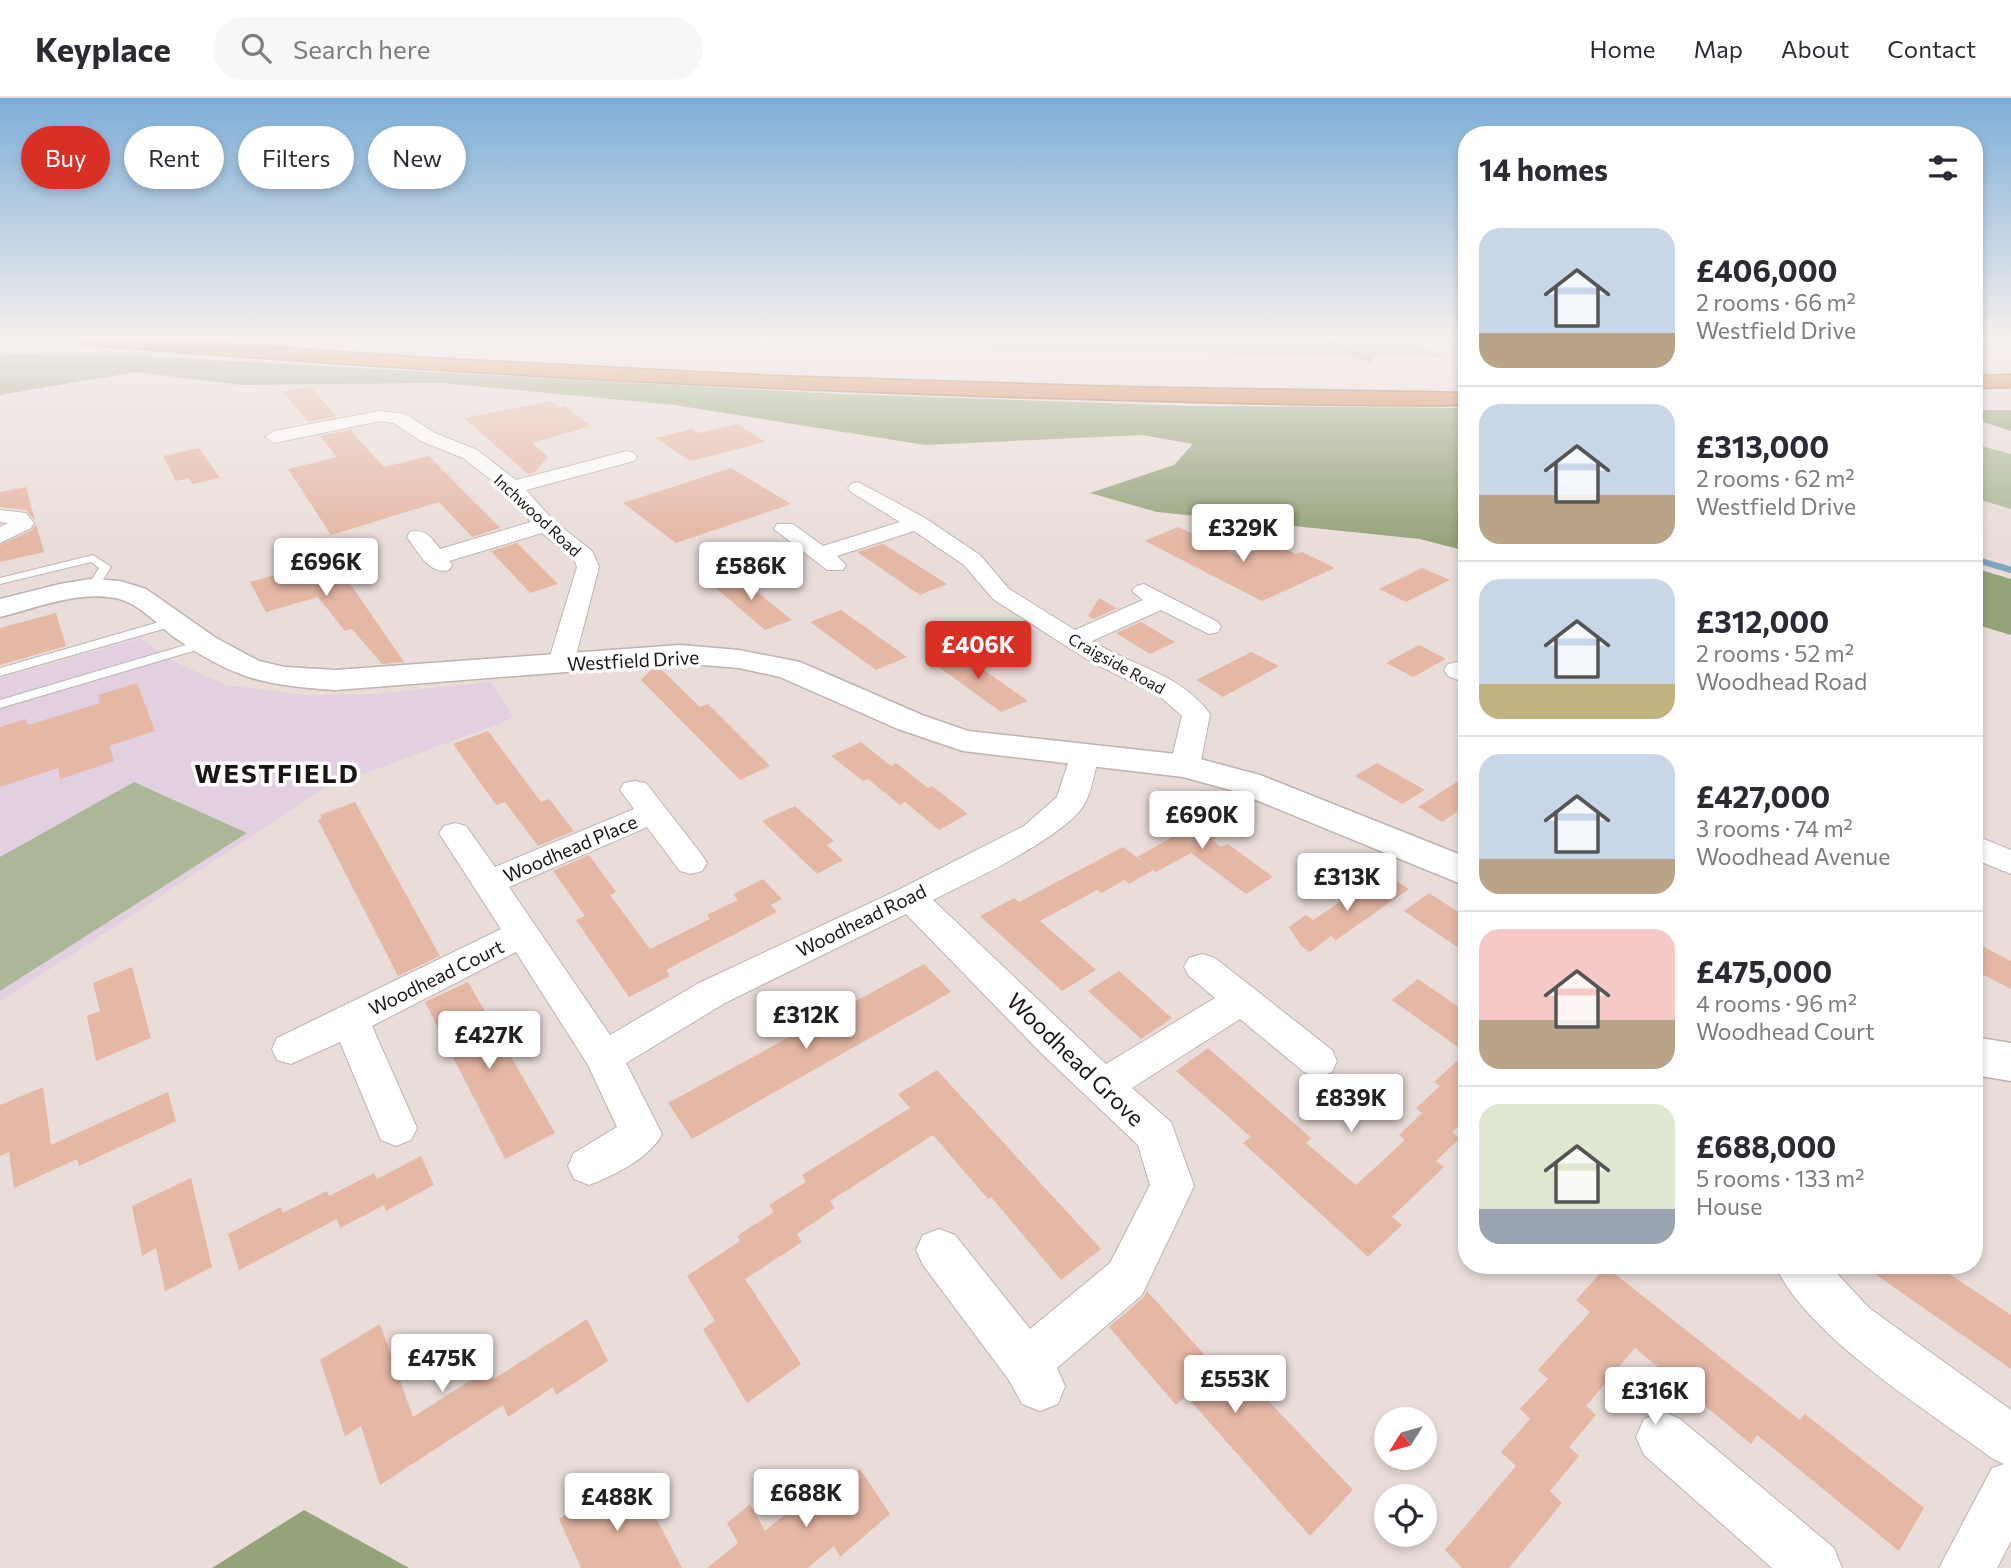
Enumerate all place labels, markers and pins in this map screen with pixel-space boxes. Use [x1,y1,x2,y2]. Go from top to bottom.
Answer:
pin: £329K [1194,504,1292,564]
pin: £696K [277,538,375,598]
pin: £586K [702,542,800,602]
pin: £406K [929,622,1027,681]
pin: £690K [1153,792,1251,851]
pin: £313K [1298,854,1396,913]
pin: £312K [757,992,855,1051]
pin: £427K [440,1012,538,1071]
pin: £839K [1302,1074,1400,1134]
pin: £475K [393,1334,491,1394]
pin: £553K [1186,1356,1284,1415]
pin: £316K [1606,1368,1704,1427]
pin: £688K [757,1470,855,1529]
pin: £488K [568,1474,666,1533]

